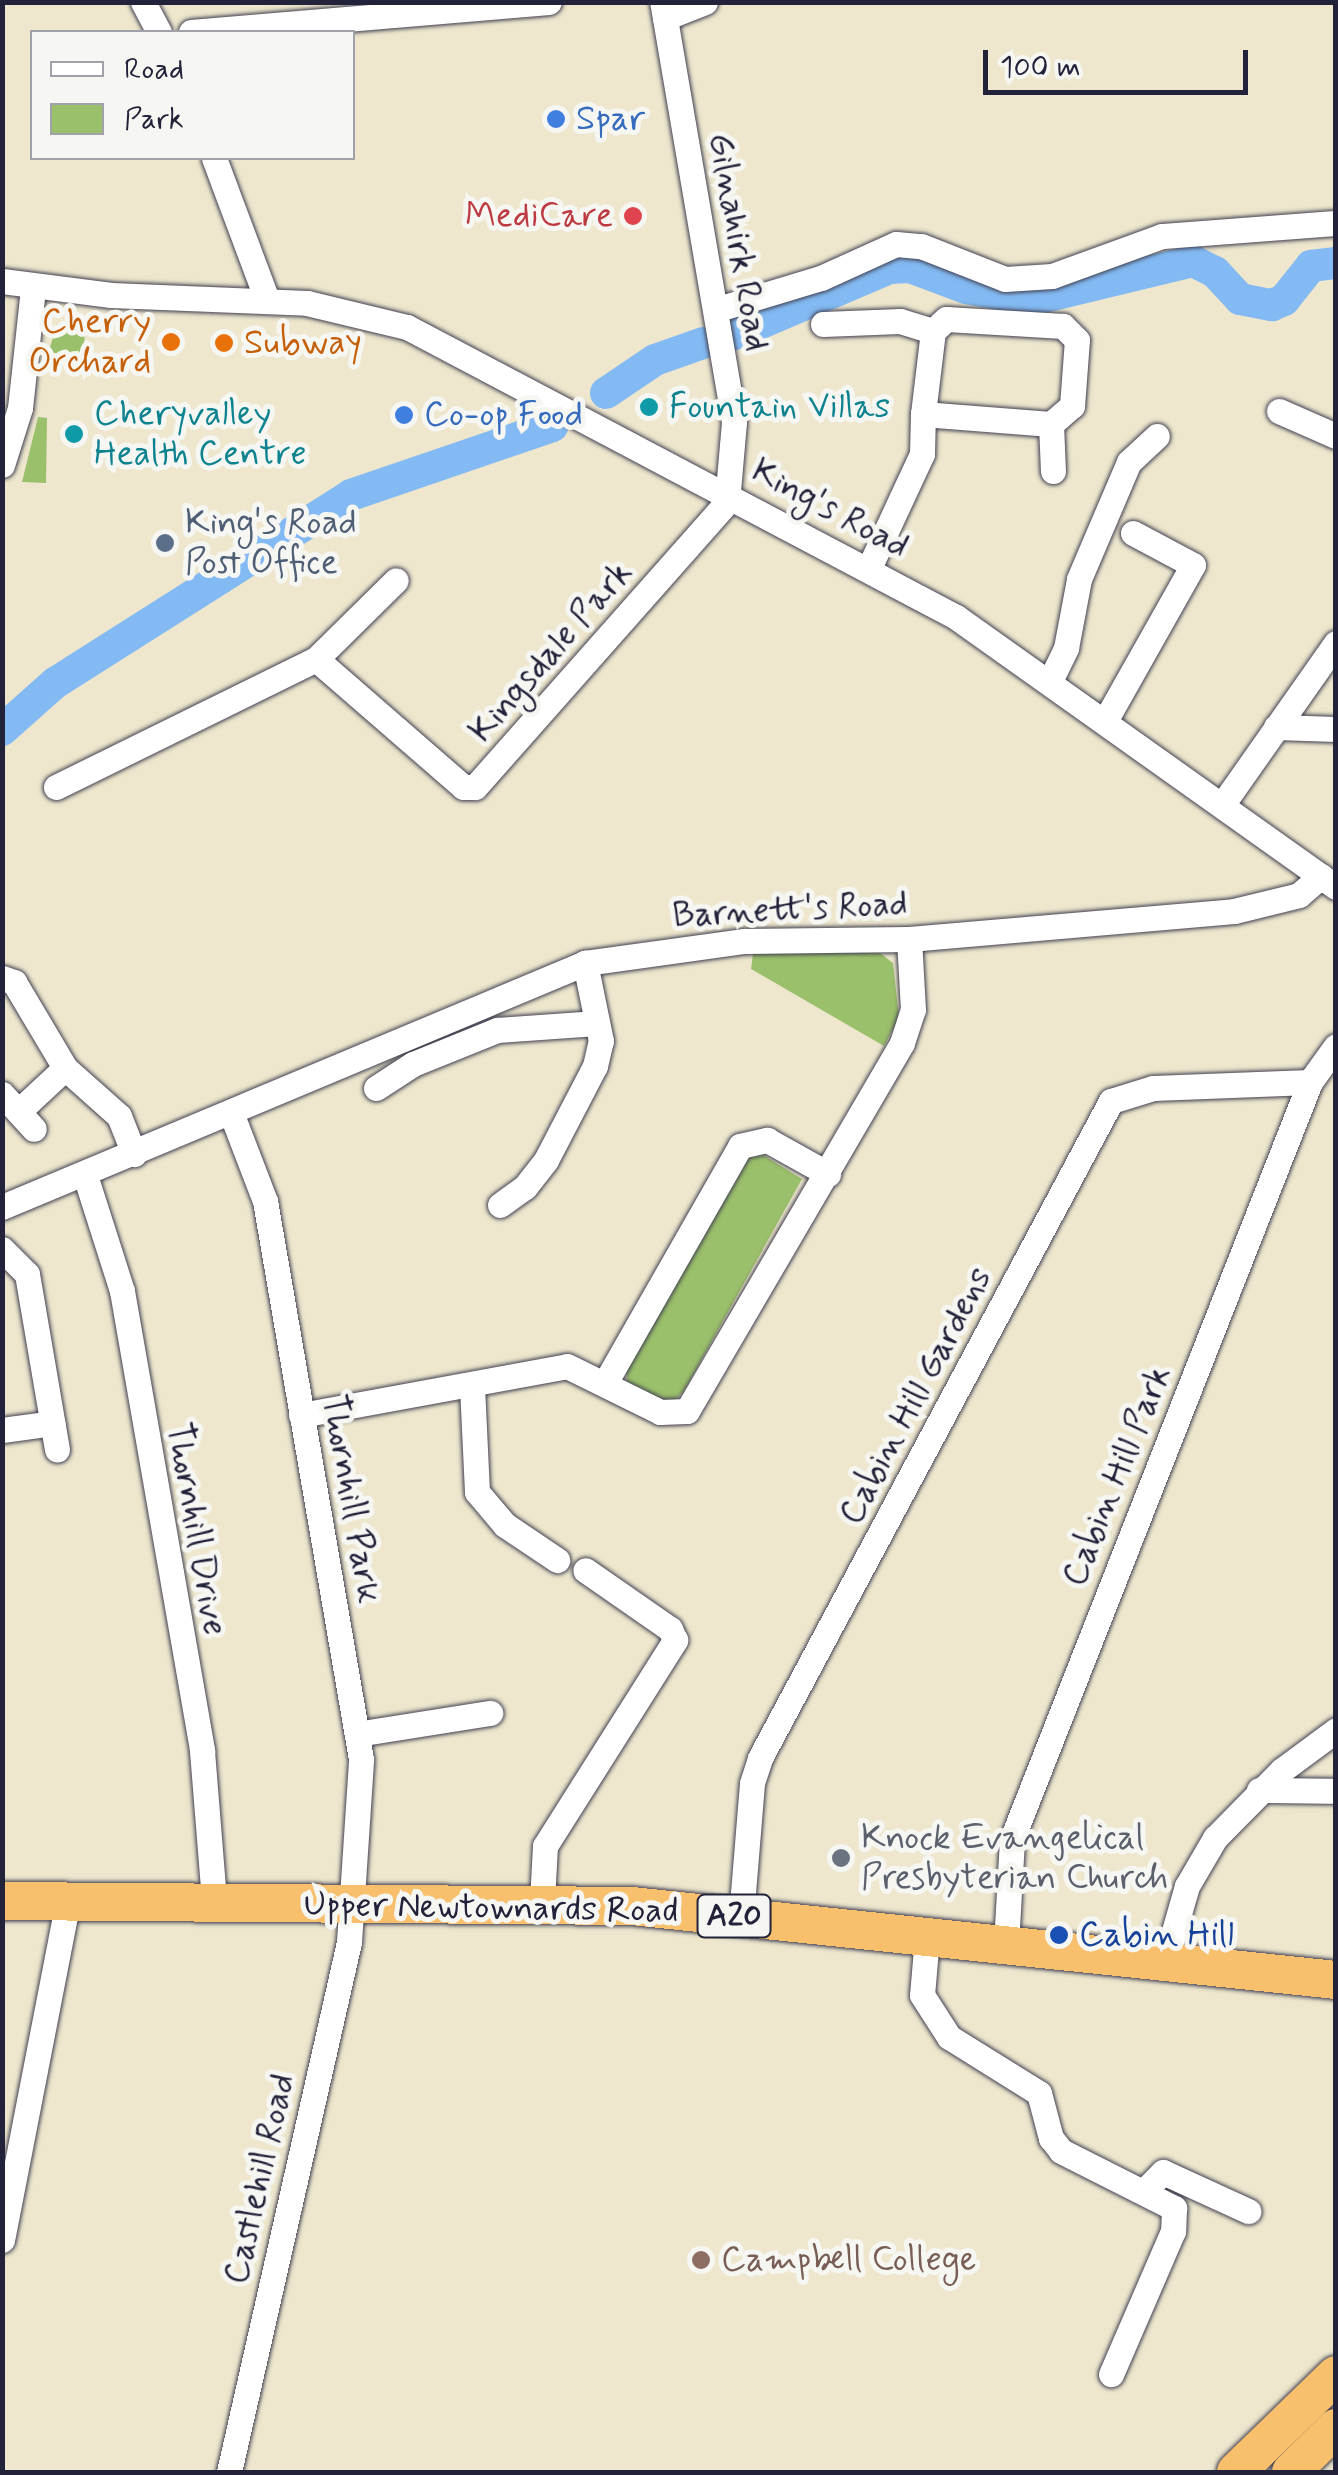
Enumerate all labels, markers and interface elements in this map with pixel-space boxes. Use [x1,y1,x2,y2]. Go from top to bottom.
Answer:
legend [30,30,355,160]
scale bar [988,30,1253,92]
text: 100 m [1000,48,1081,87]
text: Road [124,50,184,89]
place label: Spar [576,98,645,140]
text: Park [124,100,184,139]
marker: Spar [545,108,567,130]
street label: Gilnahirk Road [698,130,778,354]
place label: MediCare [465,195,613,237]
marker: MediCare [622,205,644,227]
place label: Cherry Orchard [28,301,151,383]
place label: Subway [244,322,362,364]
marker: Cherry Orchard [160,331,182,353]
marker: Subway [213,332,235,354]
place label: Fountain Villas [669,386,885,428]
place label: Cheryvalley Health Centre [94,393,307,475]
place label: Co-op Food [424,394,582,436]
marker: Fountain Villas [638,396,660,418]
marker: Co-op Food [393,404,415,426]
marker: Cheryvalley Health Centre [63,423,85,445]
street label: King's Road [744,450,916,568]
place label: King's Road Post Office [185,502,357,584]
marker: King's Road Post Office [154,532,176,554]
street label: Kingsdale Park [462,554,640,750]
street label: Barnett's Road [671,883,909,937]
street label: Cabin Hill Gardens [831,1260,1001,1532]
street label: Cabin Hill Park [1054,1360,1180,1592]
street label: Thornhill Park [313,1394,389,1604]
street label: Thornhill Drive [157,1421,235,1637]
place label: Knock Evangelical Presbyterian Church [861,1817,1176,1899]
marker: Knock Evangelical Presbyterian Church [830,1847,852,1869]
street label: Upper Newtownards Road [303,1884,679,1932]
road number: A20 [696,1889,772,1943]
place label: Cabin Hill [1079,1914,1234,1956]
marker: Cabin Hill [1048,1924,1070,1946]
street label: Castlehill Road [215,2070,305,2288]
place label: Campbell College [721,2239,975,2281]
marker: Campbell College [690,2249,712,2271]

